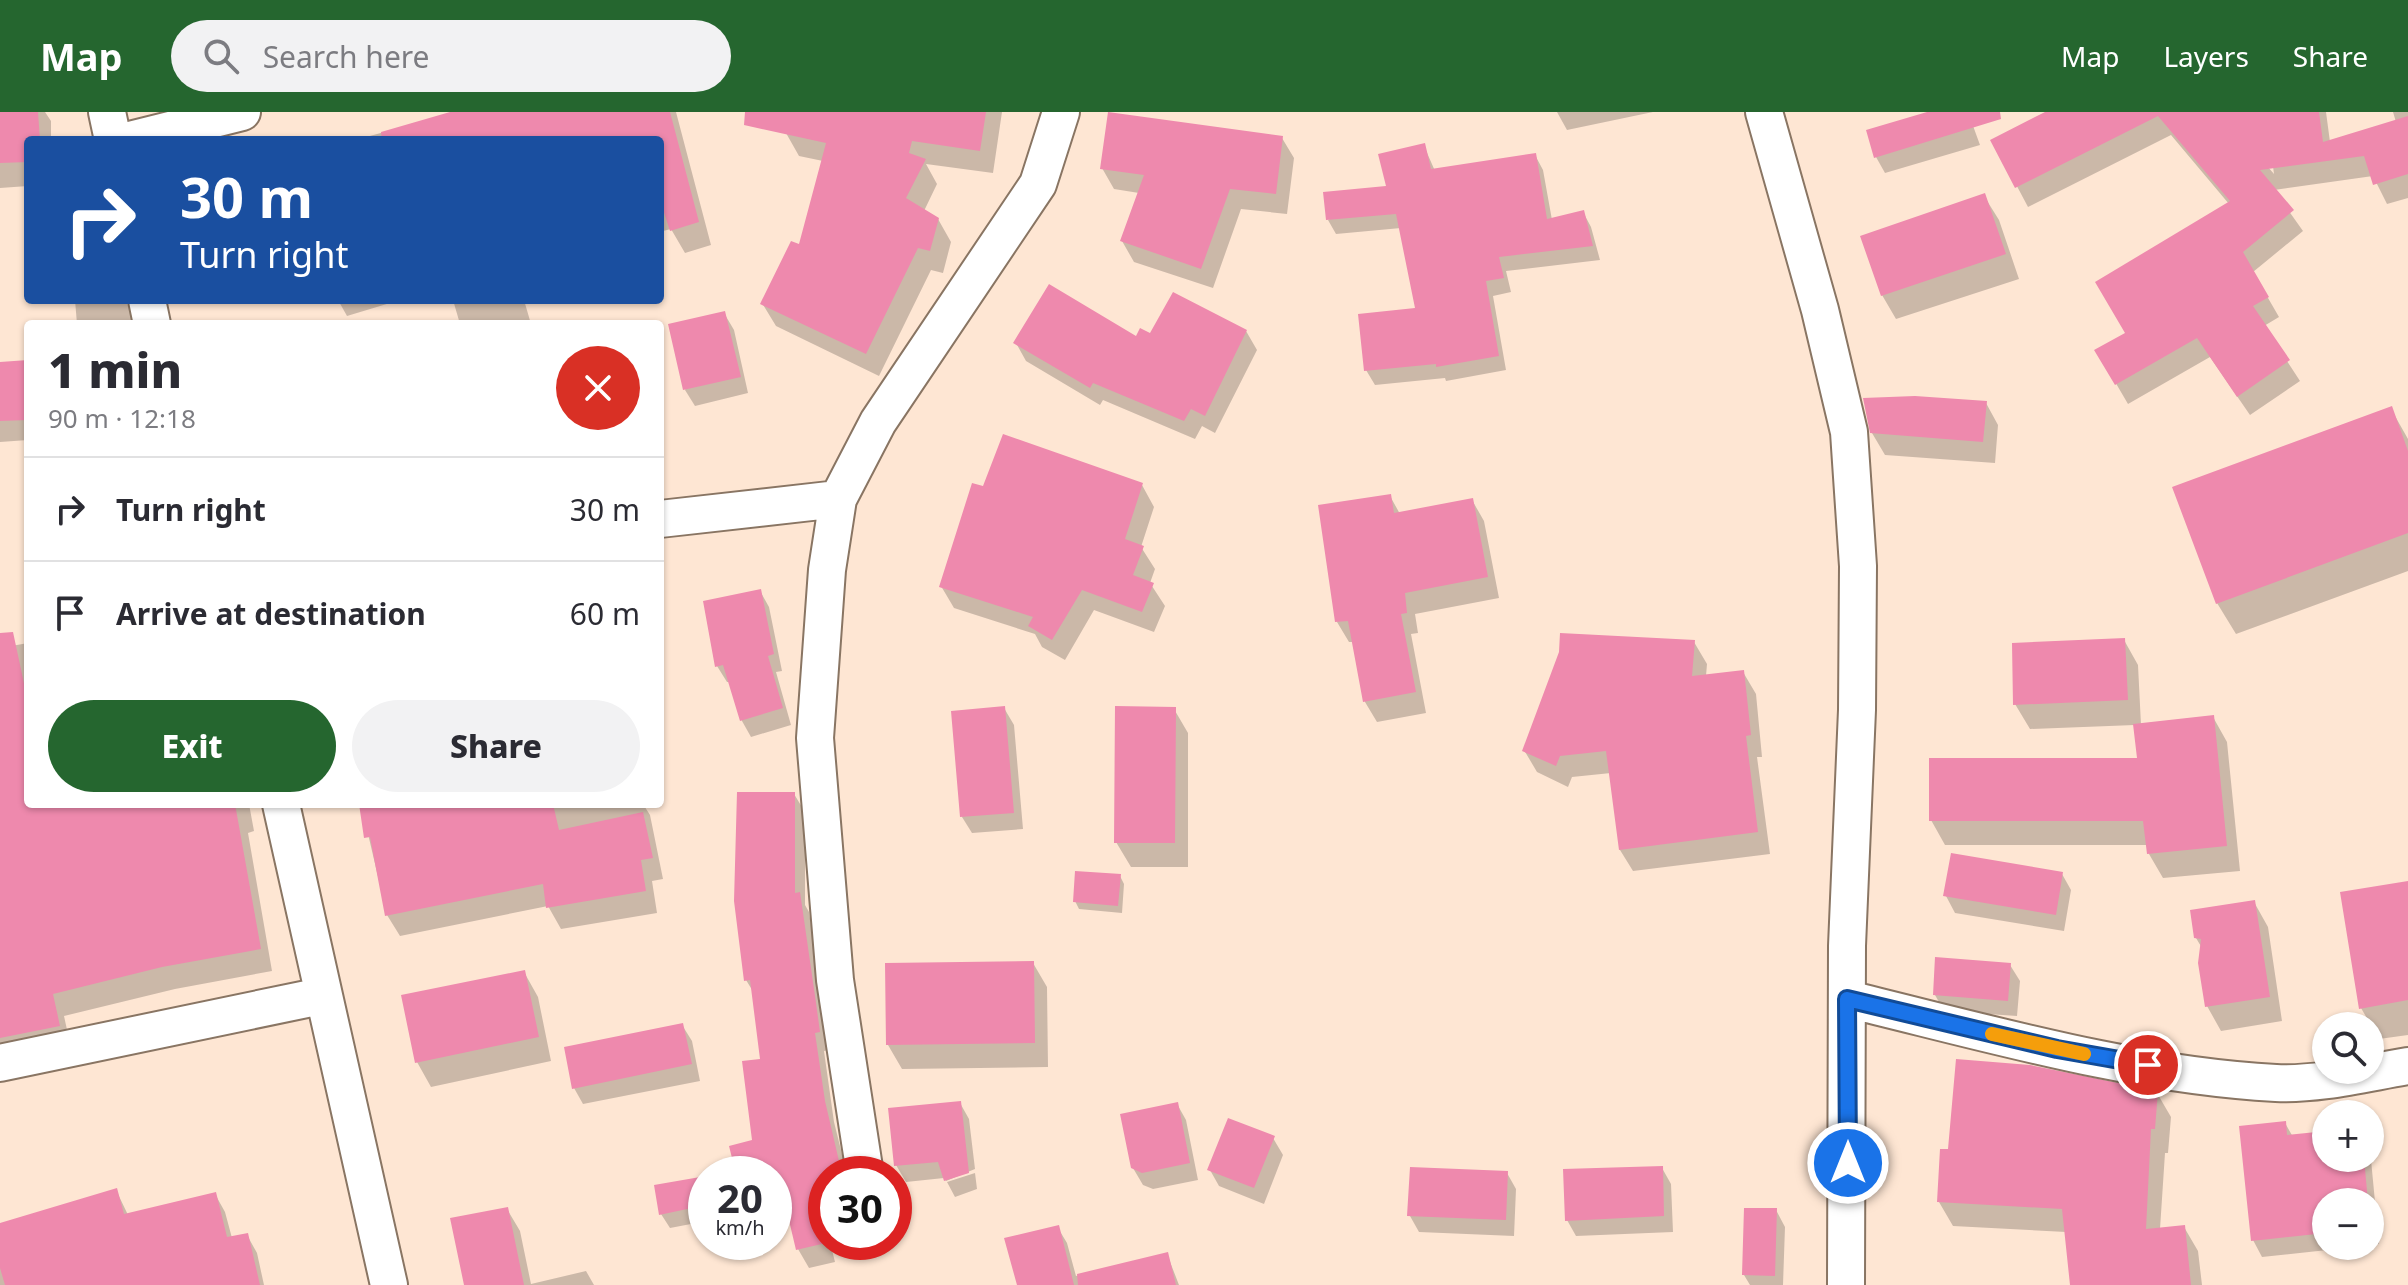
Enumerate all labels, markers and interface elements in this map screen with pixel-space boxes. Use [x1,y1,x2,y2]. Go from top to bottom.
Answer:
search box [171,20,731,92]
text: Map [40,30,123,82]
icon: search [199,34,243,78]
text: Search here [263,36,430,77]
text: Map [2061,37,2119,75]
text: Layers [2163,37,2249,75]
text: Share [2293,37,2368,75]
text: 30 m [180,158,313,234]
icon: right [48,168,152,272]
text: Turn right [180,230,348,279]
text: 1 min [48,337,182,402]
button: close [556,346,640,430]
text: 90 m · 12:18 [48,400,196,436]
icon: right [48,487,92,531]
text: Turn right [116,489,266,530]
text: 30 m [570,489,640,530]
icon: arrive [48,591,92,635]
text: Arrive at destination [116,593,426,634]
text: 60 m [570,593,640,634]
button: Exit [48,700,336,792]
button: Share [352,700,640,792]
map controls [2312,1012,2384,1260]
button: search [2312,1012,2384,1084]
pin [2114,1031,2182,1099]
icon: arrive [2126,1043,2170,1087]
button: + [2312,1100,2384,1172]
position arrow [1806,1121,1890,1205]
speed limit sign: 30 [808,1156,912,1260]
text: 20 [717,1170,763,1225]
button: − [2312,1188,2384,1260]
text: km/h [715,1214,765,1241]

